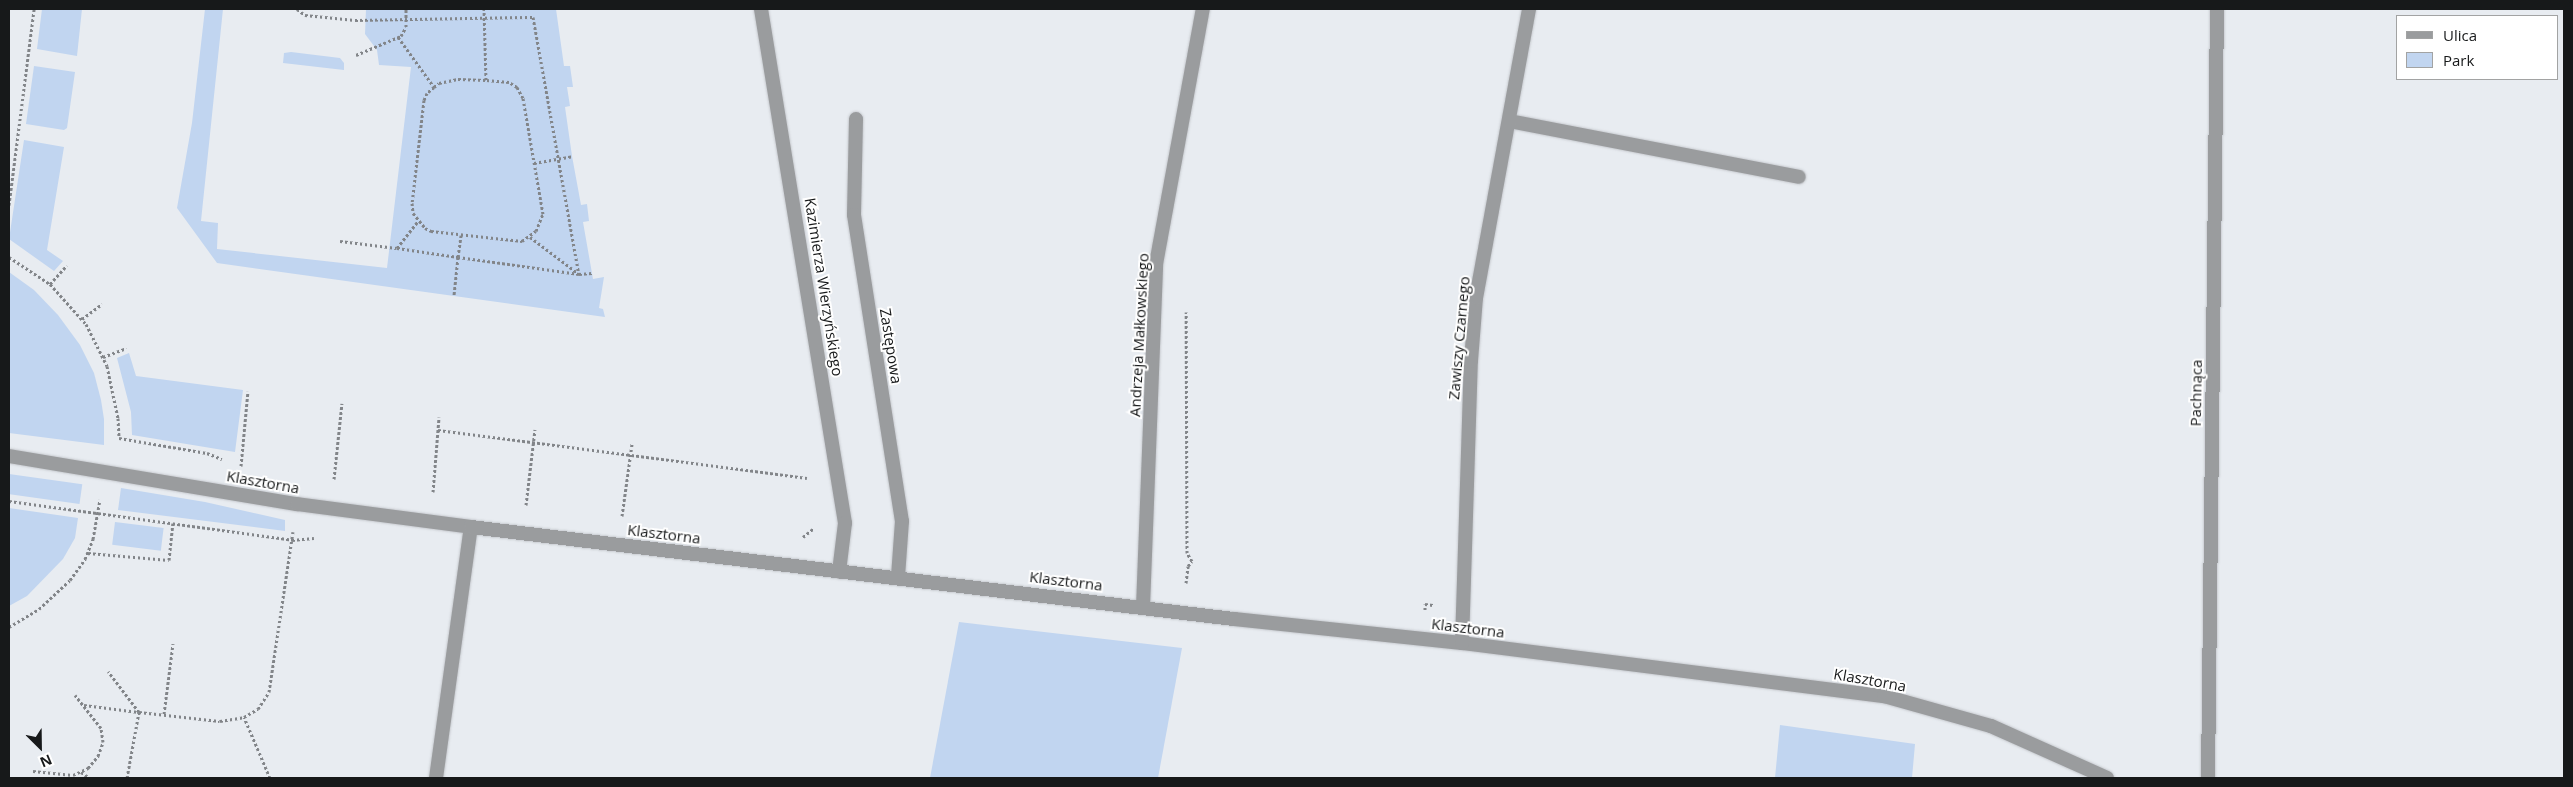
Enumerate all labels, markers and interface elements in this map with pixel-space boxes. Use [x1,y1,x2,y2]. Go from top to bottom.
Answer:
legend [2396,15,2558,80]
text: Ulica [2443,25,2477,45]
text: Park [2443,50,2474,70]
street label: Kazimierza Wierzyńskiego [801,197,847,377]
street label: Andrzeja Małkowskiego [1126,253,1152,417]
street label: Zawiszy Czarnego [1445,276,1473,400]
street label: Zastępowa [876,307,906,385]
street label: Pachnąca [2186,359,2206,427]
street label: Klasztorna [225,467,301,497]
street label: Klasztorna [626,521,702,547]
street label: Klasztorna [1028,568,1104,594]
street label: Klasztorna [1430,615,1506,641]
street label: Klasztorna [1832,665,1908,695]
north arrow [15,722,65,772]
text: N [37,750,55,772]

